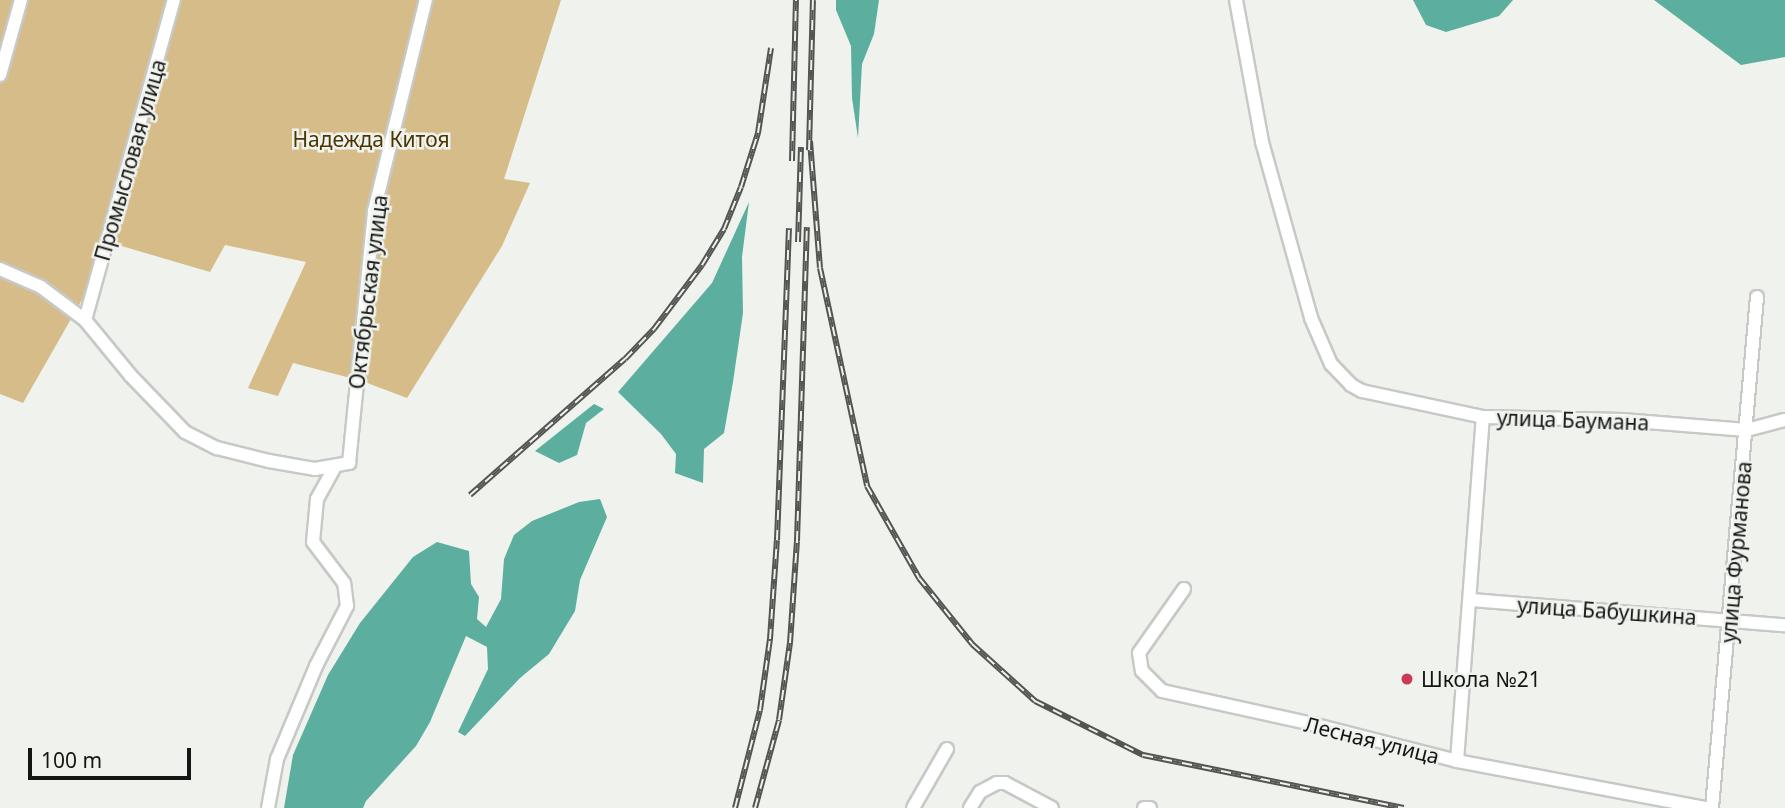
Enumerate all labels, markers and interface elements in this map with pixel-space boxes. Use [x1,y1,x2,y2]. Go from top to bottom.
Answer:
street label: Промысловая улица [89,56,171,264]
park label: Надежда Китоя [292,126,450,152]
street label: Октябрьская улица [344,193,392,391]
street label: улица Баумана [1496,405,1650,435]
street label: улица Фурманова [1716,460,1756,644]
street label: улица Бабушкина [1516,592,1698,630]
place label: Школа №21 [1421,666,1541,692]
marker: Школа №21 [1399,671,1415,687]
street label: Лесная улица [1302,711,1442,769]
scale bar [32,734,194,778]
text: 100 m [41,746,102,774]

